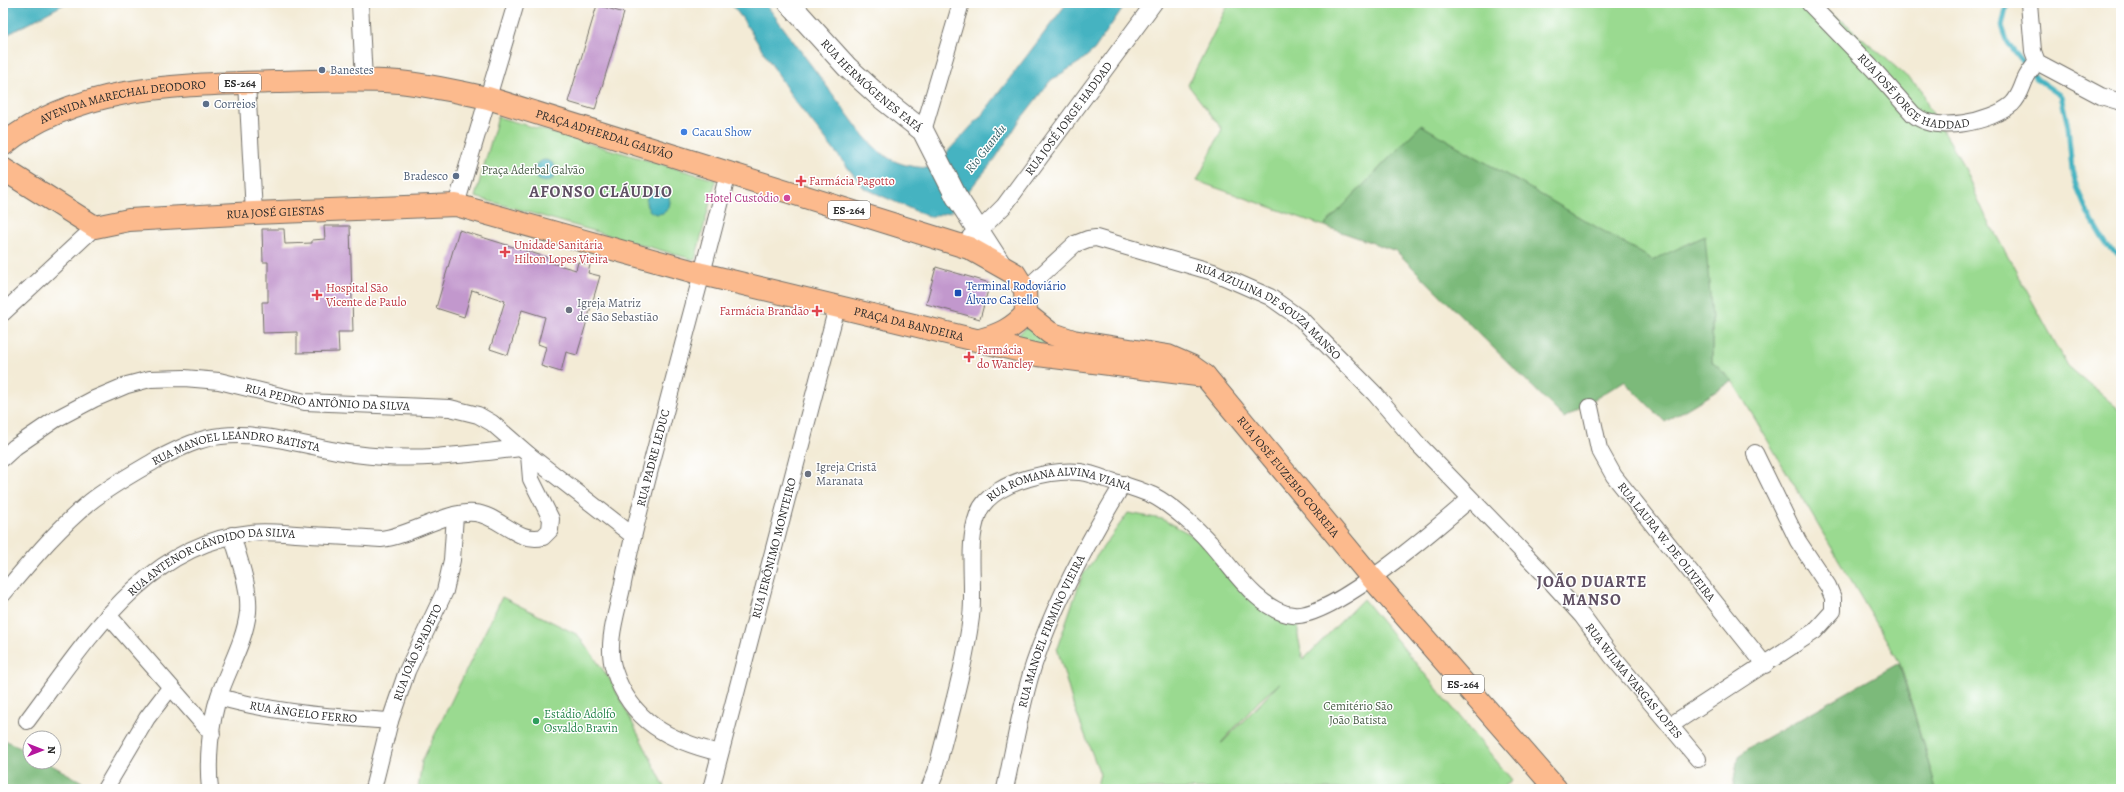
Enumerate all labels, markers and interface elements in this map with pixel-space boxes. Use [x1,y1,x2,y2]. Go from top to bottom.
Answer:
street label: RUA HERMÓGENES FAFÁ [817,35,927,136]
street label: RUA JOSÉ JORGE HADDAD [1854,50,1971,132]
street label: RUA JOSÉ JORGE HADDAD [1021,58,1116,179]
place label: Banestes [330,62,374,78]
marker: Banestes [317,65,327,75]
road number: ES-264 [219,74,261,92]
street label: AVENIDA MARECHAL DEODORO [36,76,206,128]
place label: Correios [214,96,256,112]
marker: Correios [201,99,211,109]
street label: PRAÇA ADHERDAL GALVÃO [534,105,675,163]
water label: Rio Guandu [961,120,1010,176]
place label: Cacau Show [692,124,752,140]
marker: Cacau Show [679,127,689,137]
park label: Praça Aderbal Galvão [482,162,584,178]
place label: Bradesco [403,168,448,184]
marker: Bradesco [451,171,461,181]
place label: Farmácia Pagotto [809,173,895,189]
marker: Farmácia Pagotto [796,176,806,186]
district label: AFONSO CLÁUDIO [528,181,673,203]
place label: Hotel Custódio [705,190,779,206]
marker: Hotel Custódio [782,193,792,203]
road number: ES-264 [828,201,870,219]
street label: RUA JOSÉ GIESTAS [226,202,325,223]
place label: Unidade Sanitária Hilton Lopes Vieira [514,237,609,267]
marker: Unidade Sanitária Hilton Lopes Vieira [499,246,511,258]
street label: RUA AZULINA DE SOUZA MANSO [1194,259,1345,363]
place label: Terminal Rodoviário Álvaro Castello [965,278,1066,308]
place label: Hospital São Vicente de Paulo [325,280,406,310]
marker: Terminal Rodoviário Álvaro Castello [953,288,963,298]
marker: Hospital São Vicente de Paulo [311,289,323,301]
place label: Igreja Matriz de São Sebastião [577,295,658,325]
place label: Farmácia Brandão [719,303,809,319]
street label: PRAÇA DA BANDEIRA [852,303,966,345]
marker: Igreja Matriz de São Sebastião [564,305,574,315]
marker: Farmácia Brandão [812,306,822,316]
place label: Farmácia do Wancley [977,342,1034,372]
marker: Farmácia do Wancley [964,352,974,362]
street label: RUA PEDRO ANTÔNIO DA SILVA [244,380,411,414]
street label: RUA PADRE LEDUC [633,407,674,508]
street label: RUA JOSÉ EUZEBIO CORREIA [1233,413,1344,541]
street label: RUA MANOEL LEANDRO BATISTA [149,427,323,469]
place label: Igreja Cristã Maranata [816,459,877,489]
street label: RUA ROMANA ALVINA VIANA [983,463,1134,505]
marker: Igreja Cristã Maranata [803,469,813,479]
street label: RUA JERÔNIMO MONTEIRO [748,476,800,620]
street label: RUA LAURA W. DE OLIVEIRA [1614,479,1720,605]
street label: RUA ANTENOR CÂNDIDO DA SILVA [124,524,297,600]
street label: RUA MANOEL FIRMINO VIEIRA [1014,551,1089,709]
district label: JOÃO DUARTE MANSO [1537,571,1647,611]
street label: RUA JOÃO SPADETO [389,601,446,703]
street label: RUA WILMA VARGAS LOPES [1582,620,1686,742]
road number: ES-264 [1442,675,1484,693]
street label: RUA ÂNGELO FERRO [248,697,358,727]
park label: Cemitério São João Batista [1323,698,1393,728]
place label: Estádio Adolfo Osvaldo Bravin [544,706,618,736]
marker: Estádio Adolfo Osvaldo Bravin [531,716,541,726]
north arrow [22,730,62,770]
text: N [44,746,59,754]

